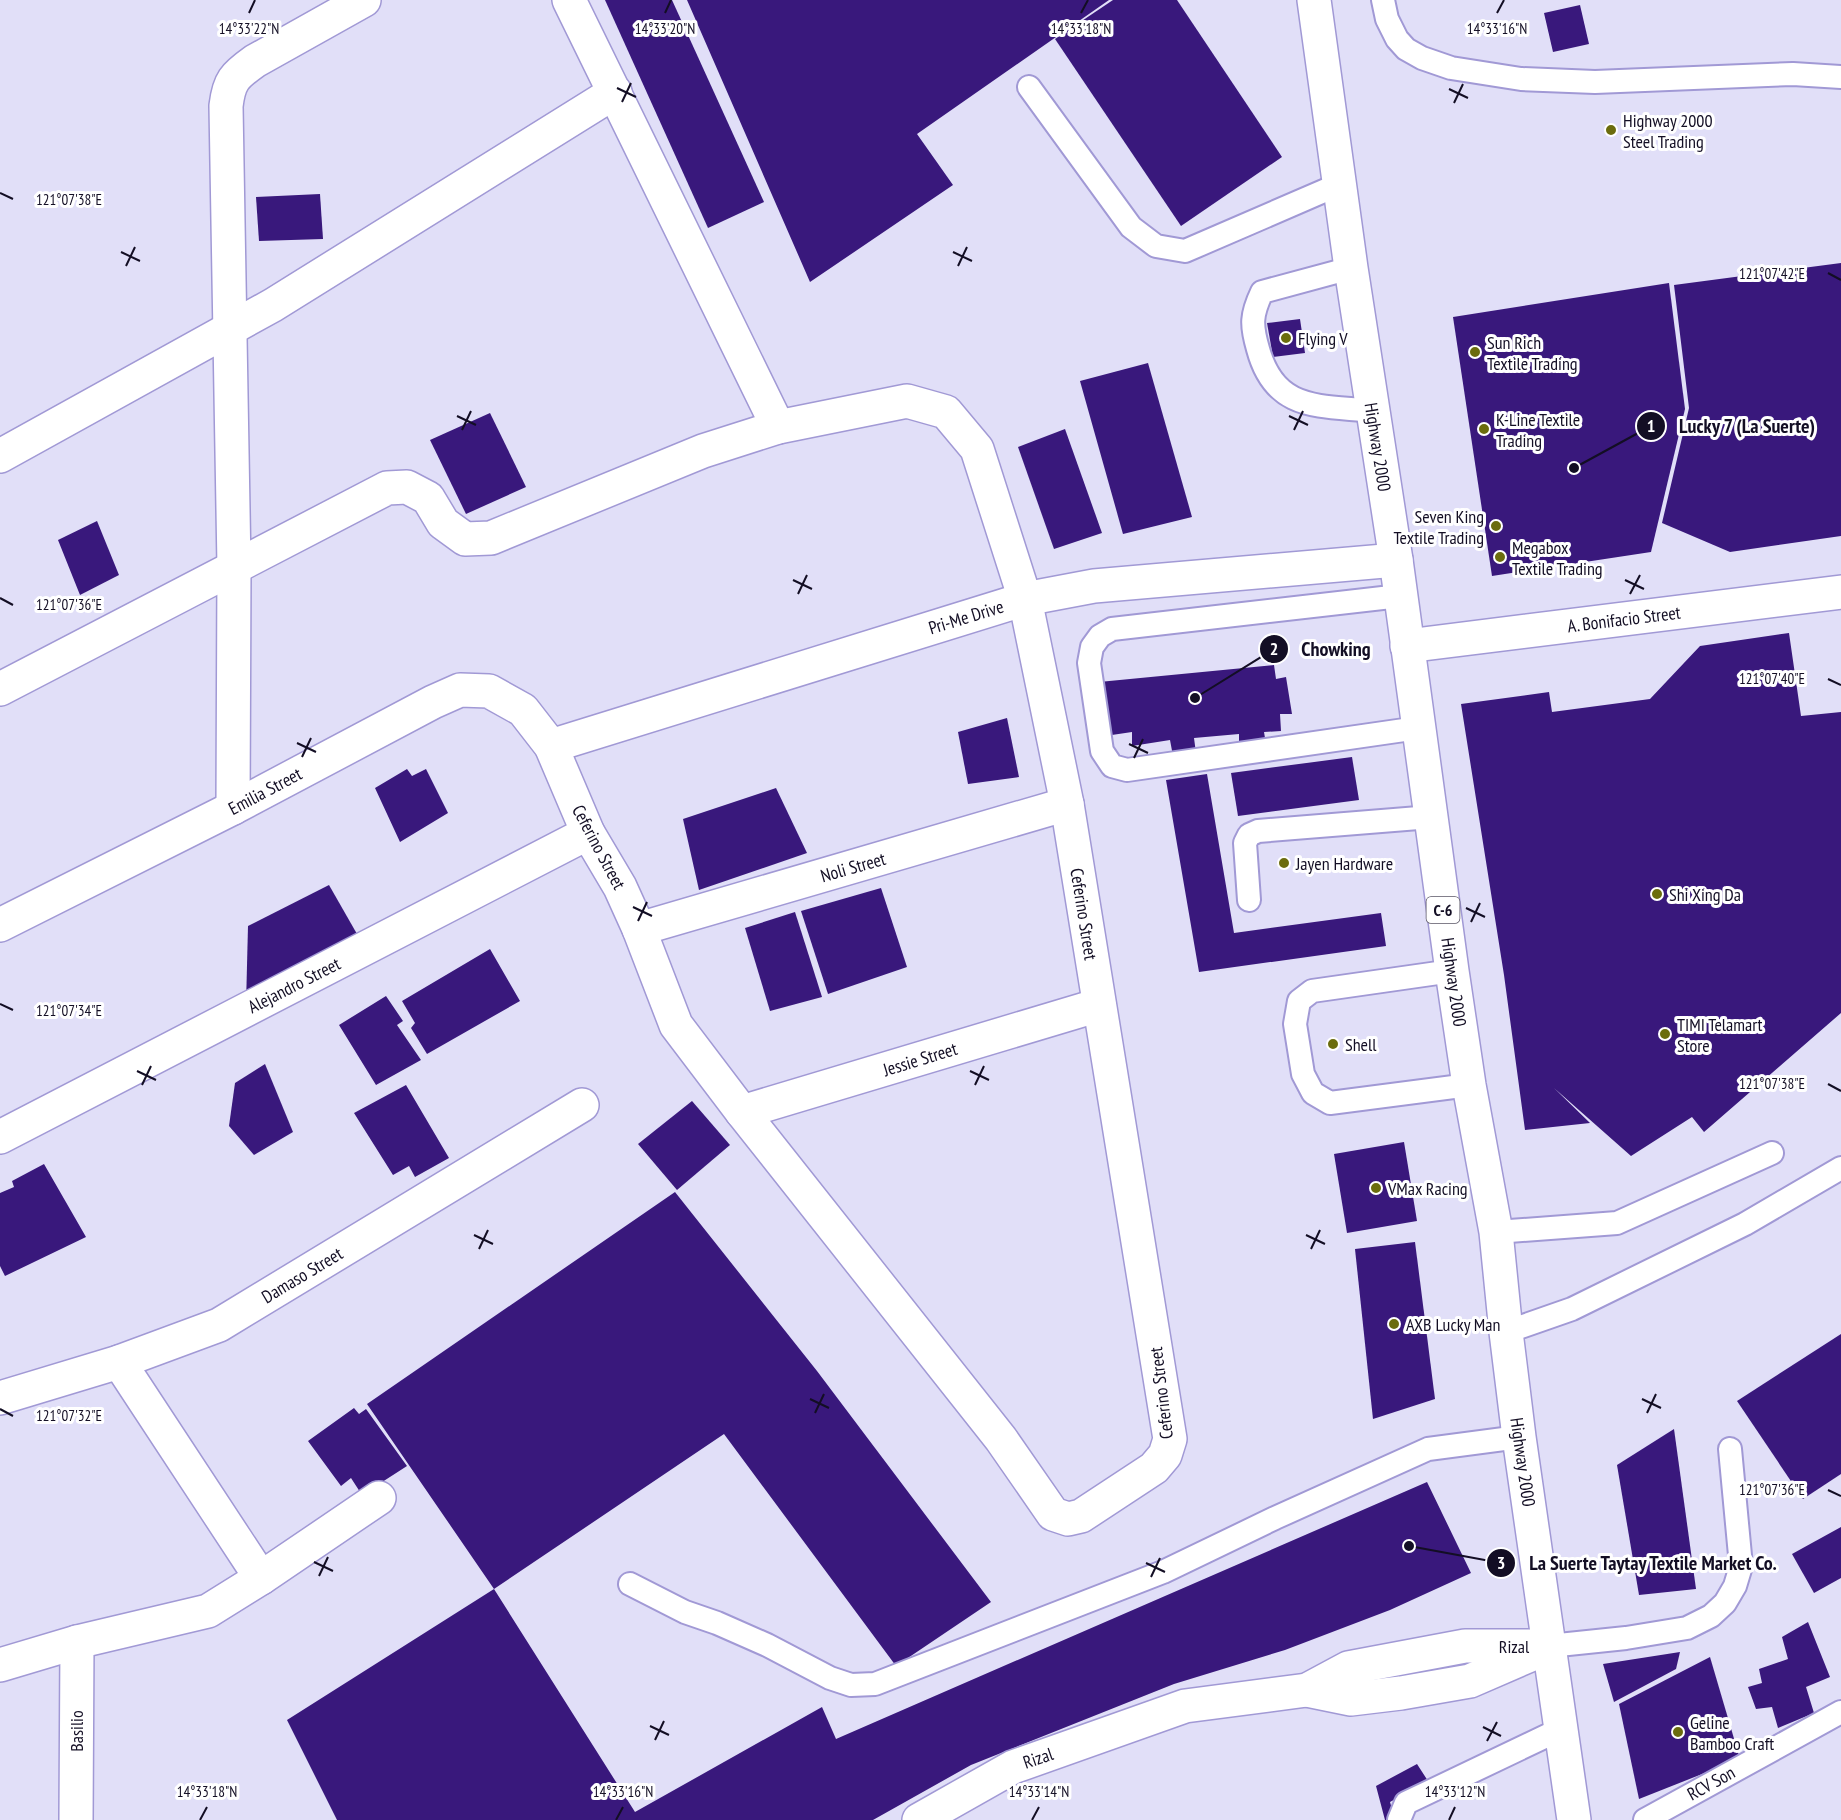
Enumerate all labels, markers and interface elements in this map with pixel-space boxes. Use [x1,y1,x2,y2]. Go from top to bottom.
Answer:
text: 14°33'22"N [219,19,279,38]
text: 14°33'20"N [635,19,695,38]
text: 14°33'18"N [1051,19,1111,38]
text: 14°33'16"N [1467,19,1527,38]
place label: Highway 2000 Steel Trading [1623,109,1713,153]
marker: Highway 2000 Steel Trading [1604,123,1618,137]
text: 121°07'38"E [36,190,102,209]
text: 121°07'42"E [1739,264,1805,283]
place label: Flying V [1298,327,1348,350]
marker: Flying V [1279,331,1293,345]
place label: Sun Rich Textile Trading [1487,331,1578,375]
marker: Sun Rich Textile Trading [1468,345,1482,359]
street label: Highway 2000 [1360,401,1396,493]
callout: Lucky 7 (La Suerte) [1636,407,1828,445]
place label: K-Line Textile Trading [1496,408,1580,452]
text: Lucky 7 (La Suerte) [1679,413,1815,439]
text: 1 [1647,414,1655,437]
marker: K-Line Textile Trading [1477,422,1491,436]
place label: Seven King Textile Trading [1393,505,1484,549]
marker: Seven King Textile Trading [1489,519,1503,533]
place label: Megabox Textile Trading [1512,536,1603,580]
marker: Megabox Textile Trading [1493,550,1507,564]
text: 121°07'36"E [36,595,102,614]
street label: Pri-Me Drive [926,595,1006,639]
street label: A. Bonifacio Street [1566,601,1682,637]
callout: Chowking [1259,630,1382,668]
text: Chowking [1301,636,1371,662]
text: 2 [1270,637,1278,660]
text: 121°07'40"E [1739,669,1805,688]
street label: Emilia Street [224,762,306,820]
street label: Ceferino Street [567,801,631,893]
street label: Noli Street [818,847,888,887]
place label: Jayen Hardware [1295,852,1393,875]
marker: Jayen Hardware [1277,856,1291,870]
street label: Ceferino Street [1065,866,1103,962]
place label: Shi Xing Da [1669,883,1741,906]
marker: Shi Xing Da [1650,887,1664,901]
road number: C-6 [1426,897,1460,923]
street label: Highway 2000 [1436,936,1472,1028]
street label: Alejandro Street [244,952,344,1018]
text: 121°07'34"E [36,1001,102,1020]
place label: TIMI Telamart Store [1677,1013,1763,1057]
marker: TIMI Telamart Store [1658,1027,1672,1041]
place label: Shell [1345,1033,1377,1056]
street label: Jessie Street [879,1037,960,1081]
marker: Shell [1326,1037,1340,1051]
text: 121°07'38"E [1739,1074,1805,1093]
place label: VMax Racing [1387,1177,1468,1200]
marker: VMax Racing [1369,1181,1383,1195]
street label: Damaso Street [257,1242,347,1308]
place label: AXB Lucky Man [1406,1313,1500,1336]
marker: AXB Lucky Man [1387,1317,1401,1331]
street label: Ceferino Street [1144,1346,1178,1440]
text: 121°07'32"E [36,1406,102,1425]
street label: Highway 2000 [1505,1416,1541,1508]
text: 121°07'36"E [1739,1480,1805,1499]
callout: La Suerte Taytay Textile Market Co. [1486,1544,1789,1582]
text: La Suerte Taytay Textile Market Co. [1529,1550,1777,1576]
text: 3 [1497,1551,1505,1574]
street label: Rizal [1499,1635,1530,1658]
street label: Basilio [65,1710,88,1752]
place label: Geline Bamboo Craft [1690,1711,1774,1755]
marker: Geline Bamboo Craft [1671,1725,1685,1739]
street label: Rizal [1020,1742,1057,1774]
street label: RCV Son [1683,1761,1739,1805]
text: 14°33'18"N [177,1782,237,1801]
text: 14°33'16"N [593,1782,653,1801]
text: 14°33'14"N [1009,1782,1069,1801]
text: 14°33'12"N [1425,1782,1485,1801]

